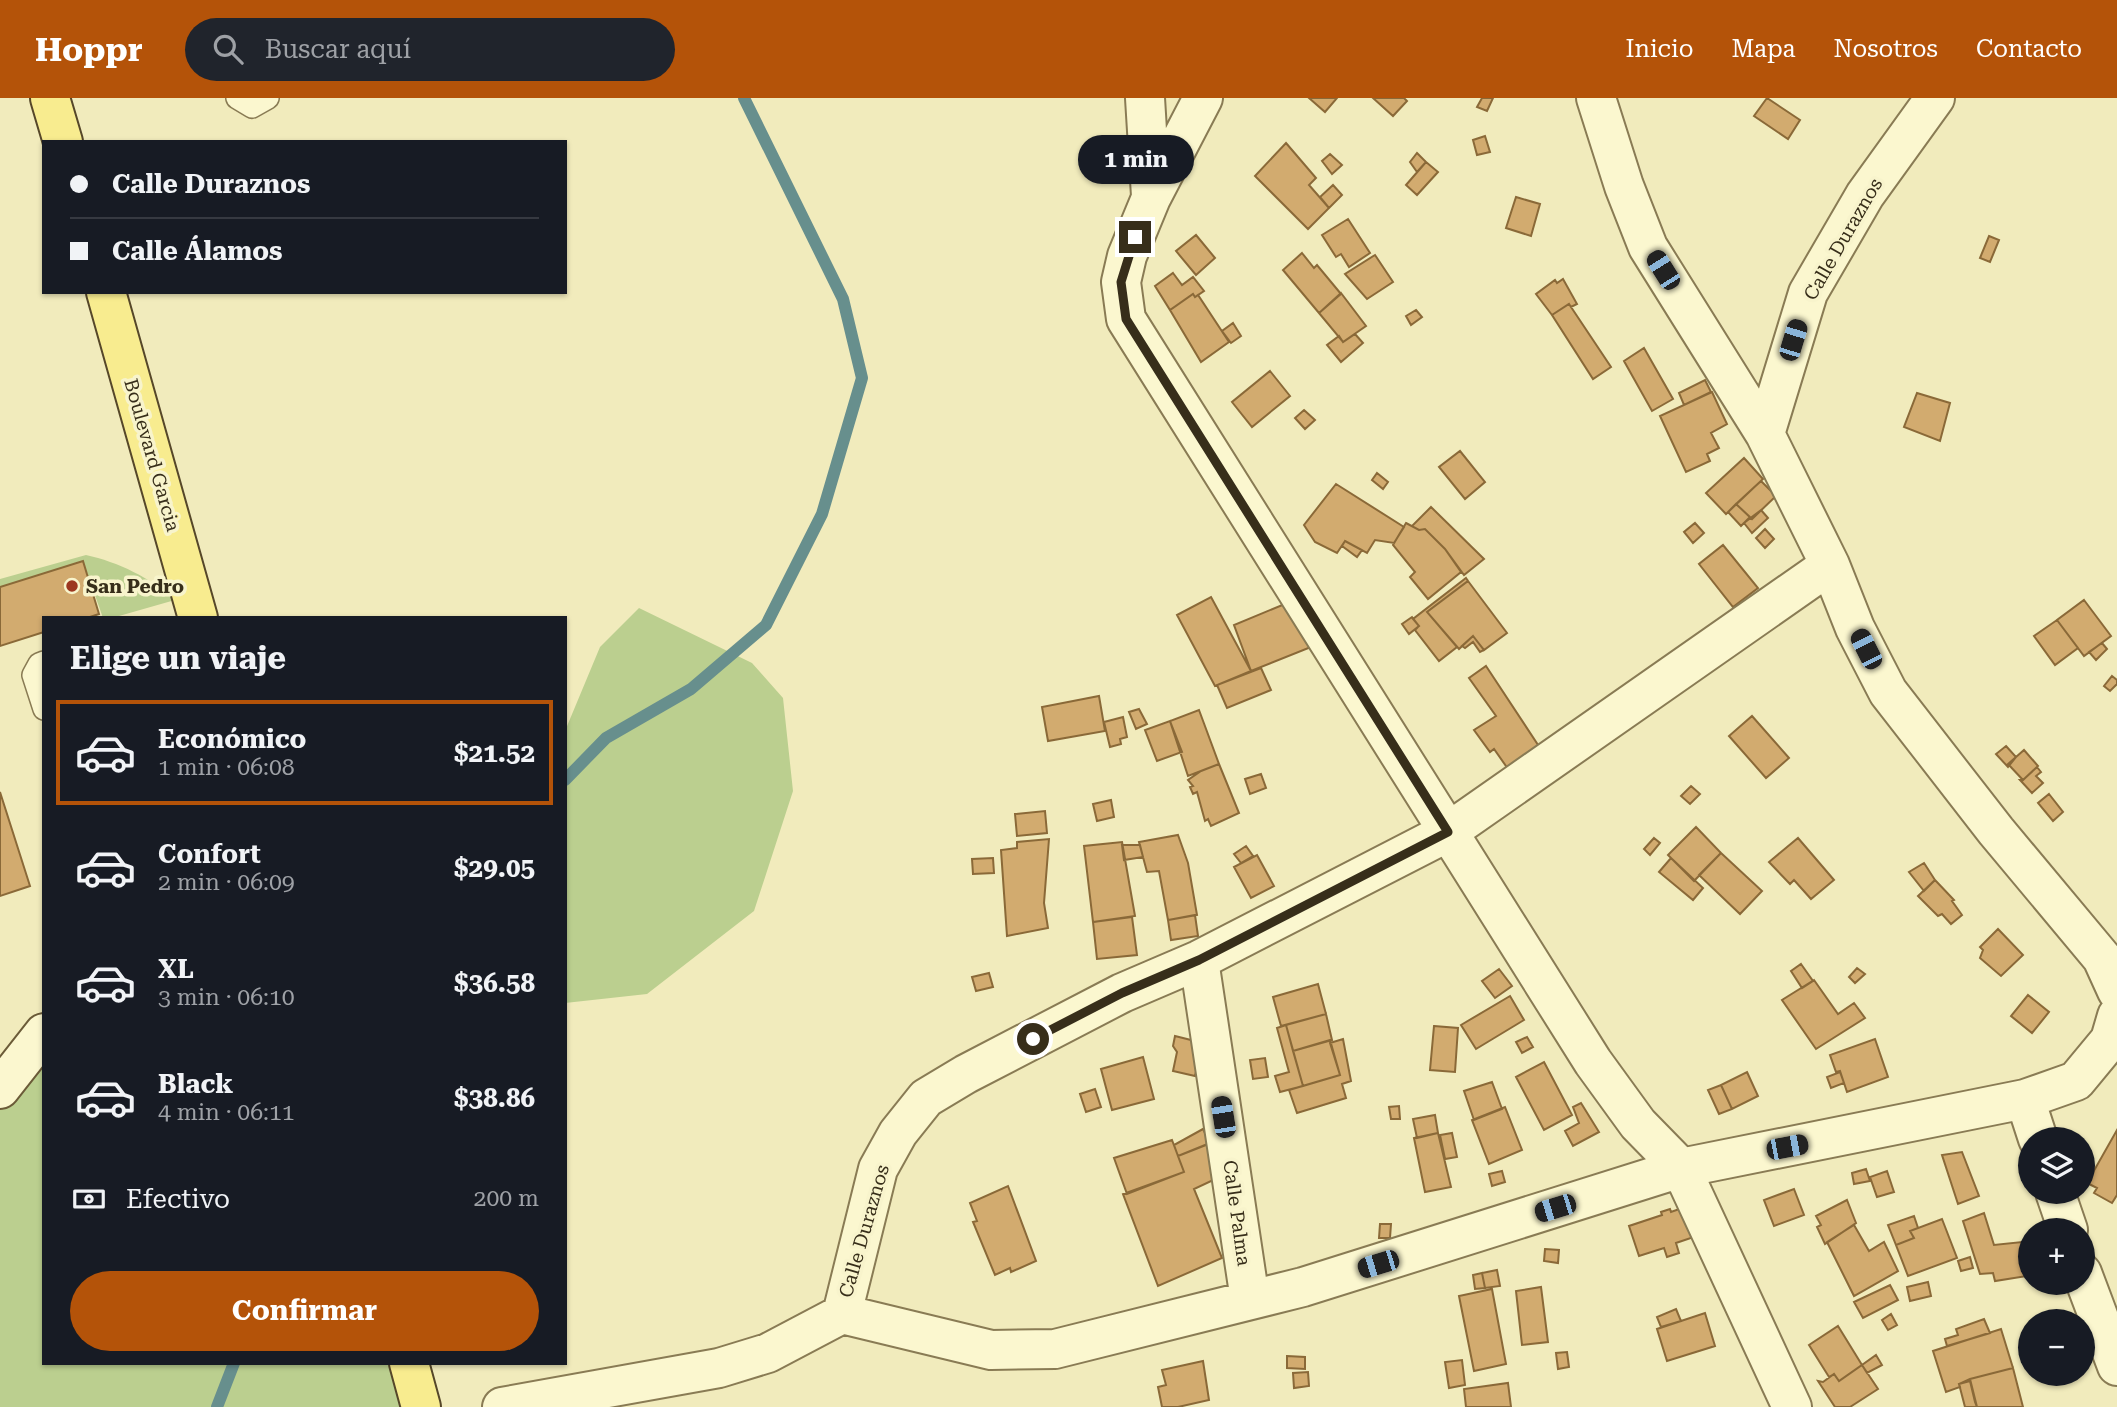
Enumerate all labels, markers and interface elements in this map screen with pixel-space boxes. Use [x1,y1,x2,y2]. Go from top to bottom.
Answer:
search box [185,18,675,81]
text: Hoppr [35,30,143,69]
icon: search [209,30,247,68]
text: Buscar aquí [265,34,411,64]
text: Inicio [1625,35,1693,63]
text: Mapa [1731,35,1796,63]
text: Nosotros [1834,35,1938,63]
text: Contacto [1976,35,2082,63]
callout: 1 min [1077,136,1193,184]
text: 1 min [1104,146,1168,173]
text: Calle Duraznos [112,169,310,199]
street label: Calle Duraznos [1799,174,1887,304]
route end [1119,221,1151,253]
text: Calle Álamos [112,236,282,266]
car [1643,247,1684,293]
car [1777,317,1810,363]
street label: Boulevard Garcia [119,376,185,535]
place label: San Pedro [86,575,184,598]
marker: San Pedro [64,578,80,594]
car [1848,626,1885,672]
text: Elige un viaje [70,639,286,677]
icon: car [74,721,137,784]
text: Económico [158,724,306,754]
text: $21.52 [454,738,535,768]
text: 1 min · 06:08 [158,754,295,781]
icon: car [74,836,137,899]
text: Confort [158,839,261,869]
text: $29.05 [454,853,535,883]
text: 2 min · 06:09 [158,869,295,896]
icon: car [74,951,137,1014]
text: XL [158,954,194,984]
text: $36.58 [454,968,535,998]
text: 3 min · 06:10 [158,984,295,1011]
route start [1017,1023,1049,1055]
icon: car [74,1066,137,1129]
text: Black [158,1069,233,1099]
text: $38.86 [454,1083,535,1113]
car [1210,1095,1237,1139]
text: 4 min · 06:11 [158,1099,295,1126]
map controls [2018,1127,2095,1386]
button: layers [2018,1127,2095,1204]
car [1765,1133,1810,1161]
street label: Calle Palma [1218,1159,1256,1268]
street label: Calle Duraznos [834,1162,894,1300]
icon: cash [70,1180,108,1218]
text: Efectivo [126,1184,230,1214]
text: 200 m [474,1185,539,1212]
car [1532,1192,1579,1224]
button: + [2018,1218,2095,1295]
car [1355,1248,1402,1280]
button: Confirmar [70,1271,539,1351]
button: − [2018,1309,2095,1386]

